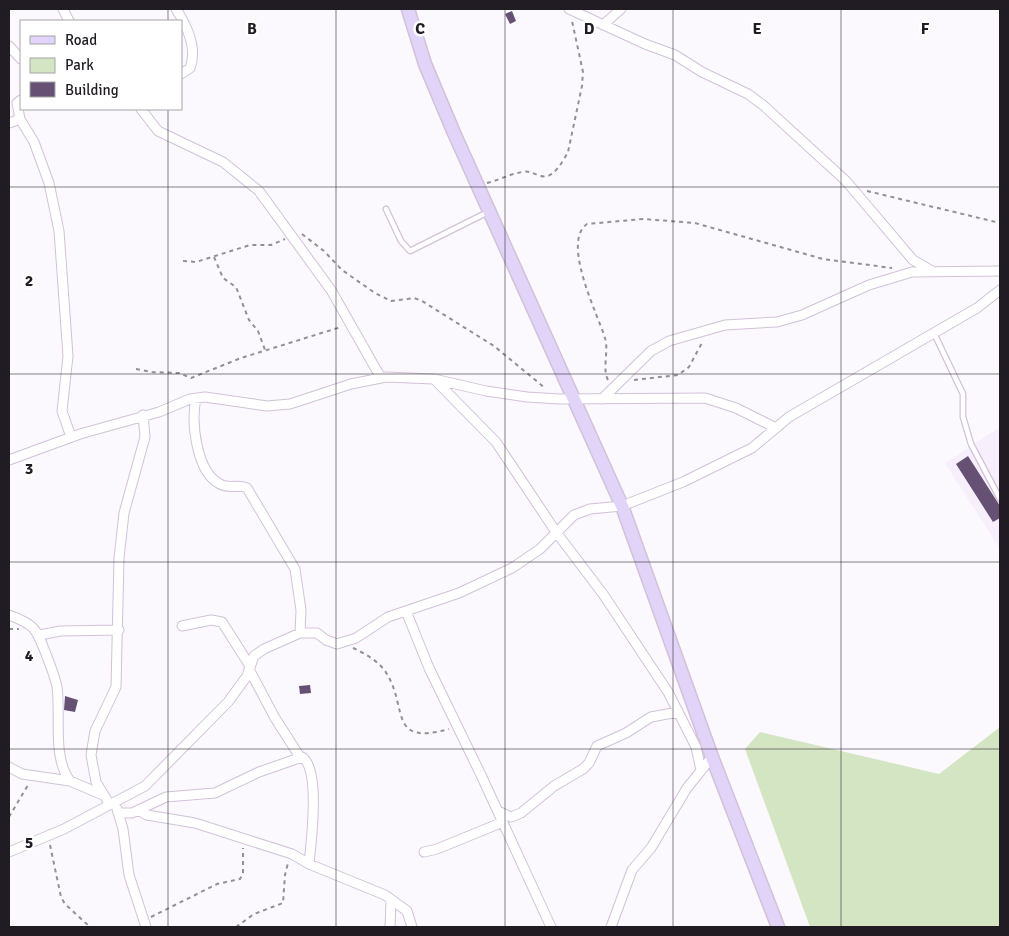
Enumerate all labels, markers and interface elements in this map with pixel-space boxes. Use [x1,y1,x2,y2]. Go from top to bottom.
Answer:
text: B [247,19,257,39]
text: C [415,19,425,39]
text: D [584,19,595,39]
text: E [752,19,762,39]
text: F [921,19,930,39]
legend [20,20,182,110]
text: Road [65,31,97,49]
text: Park [65,56,94,74]
text: Building [65,81,119,99]
text: 2 [25,271,33,291]
text: 3 [25,459,33,479]
text: 4 [25,646,34,666]
text: 5 [25,833,33,853]

